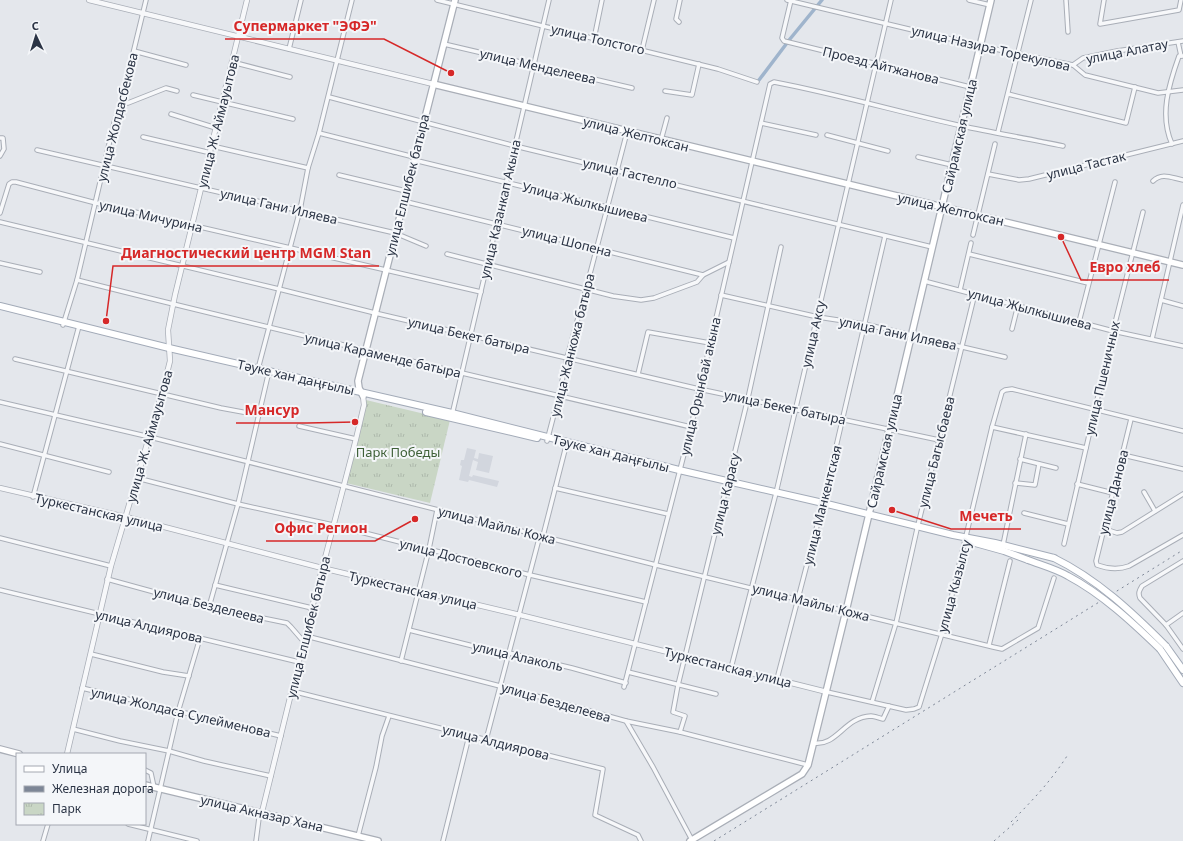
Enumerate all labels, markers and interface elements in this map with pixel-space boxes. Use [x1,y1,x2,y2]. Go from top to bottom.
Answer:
callout: Супермаркет "ЭФЭ" [225,13,384,39]
north arrow [16,16,56,56]
text: Супермаркет "ЭФЭ" [233,16,377,35]
text: С [31,18,39,33]
street label: улица Толстого [549,19,647,59]
street label: улица Назира Торекулова [910,21,1072,75]
street label: улица Алатау [1085,34,1170,68]
street label: Проезд Айтжанова [821,42,941,88]
street label: улица Менделеева [478,44,598,88]
street label: улица Жолдасбекова [92,51,142,183]
street label: улица Ж. Аймауытова [193,52,243,190]
street label: Сайрамская улица [937,77,981,195]
street label: улица Елшибек батыра [381,112,433,258]
street label: улица Желтоксан [581,112,691,156]
street label: улица Казанкап Акына [475,138,525,280]
street label: улица Тастак [1045,146,1127,184]
street label: улица Гастелло [581,153,679,193]
street label: Улица Жылкышиева [520,178,650,226]
street label: улица Гани Иляева [219,184,339,228]
street label: улица Желтоксан [896,188,1006,230]
street label: улица Мичурина [98,195,204,237]
street label: улица Шопена [520,221,614,261]
callout: Диагностический центр MGM Stan [113,240,379,266]
text: Диагностический центр MGM Stan [121,243,371,262]
callout: Евро хлеб [1081,254,1169,280]
text: Евро хлеб [1089,257,1161,276]
street label: улица Жанкожа батыра [545,271,599,419]
street label: улица Жылкышиева [966,284,1094,334]
street label: улица Аксу [797,298,830,369]
street label: улица Бекет батыра [406,312,532,358]
street label: улица Гани Иляева [838,312,958,354]
street label: улица Орынбай акына [675,315,725,457]
street label: улица Пшеничных [1080,319,1124,437]
street label: улица Караменде батыра [303,328,463,382]
street label: Тәуке хан даңғылы [236,355,356,399]
street label: улица Ж. Аймауытова [121,368,177,504]
street label: улица Бекет батыра [722,385,848,429]
street label: Сайрамская улица [862,392,906,510]
street label: улица Багысбаева [913,394,959,510]
callout: Мансур [236,397,307,423]
text: Мансур [245,400,300,419]
street label: Тәуке хан даңғылы [551,430,671,476]
park label: Парк Победы [356,443,440,461]
street label: улица Манкентская [798,443,846,567]
street label: улица Данова [1094,448,1132,536]
street label: улица Карасу [706,451,744,537]
street label: Туркестанская улица [33,488,165,536]
street label: улица Майлы Кожа [436,502,558,548]
callout: Мечеть [951,503,1021,529]
text: Мечеть [959,506,1013,525]
callout: Офис Регион [266,515,375,541]
text: Офис Регион [274,518,368,537]
street label: улица Достоевского [398,534,525,582]
street label: улица Кызылсу [933,537,975,634]
street label: улица Елшибек батыра [282,554,334,700]
street label: Туркестанская улица [347,566,479,614]
street label: улица Майлы Кожа [750,579,872,625]
street label: улица Безделеева [152,583,266,627]
street label: улица Алдиярова [93,605,205,647]
street label: улица Алаколь [471,637,565,675]
street label: Туркестанская улица [662,642,794,692]
street label: улица Безделеева [499,678,613,726]
street label: улица Жолдаса Сулейменова [89,683,273,741]
street label: улица Алдиярова [441,720,551,764]
legend [16,753,146,825]
text: Улица [52,760,87,777]
text: Железная дорога [52,780,154,797]
street label: улица Акназар Хана [199,790,325,836]
text: Парк [52,800,82,817]

